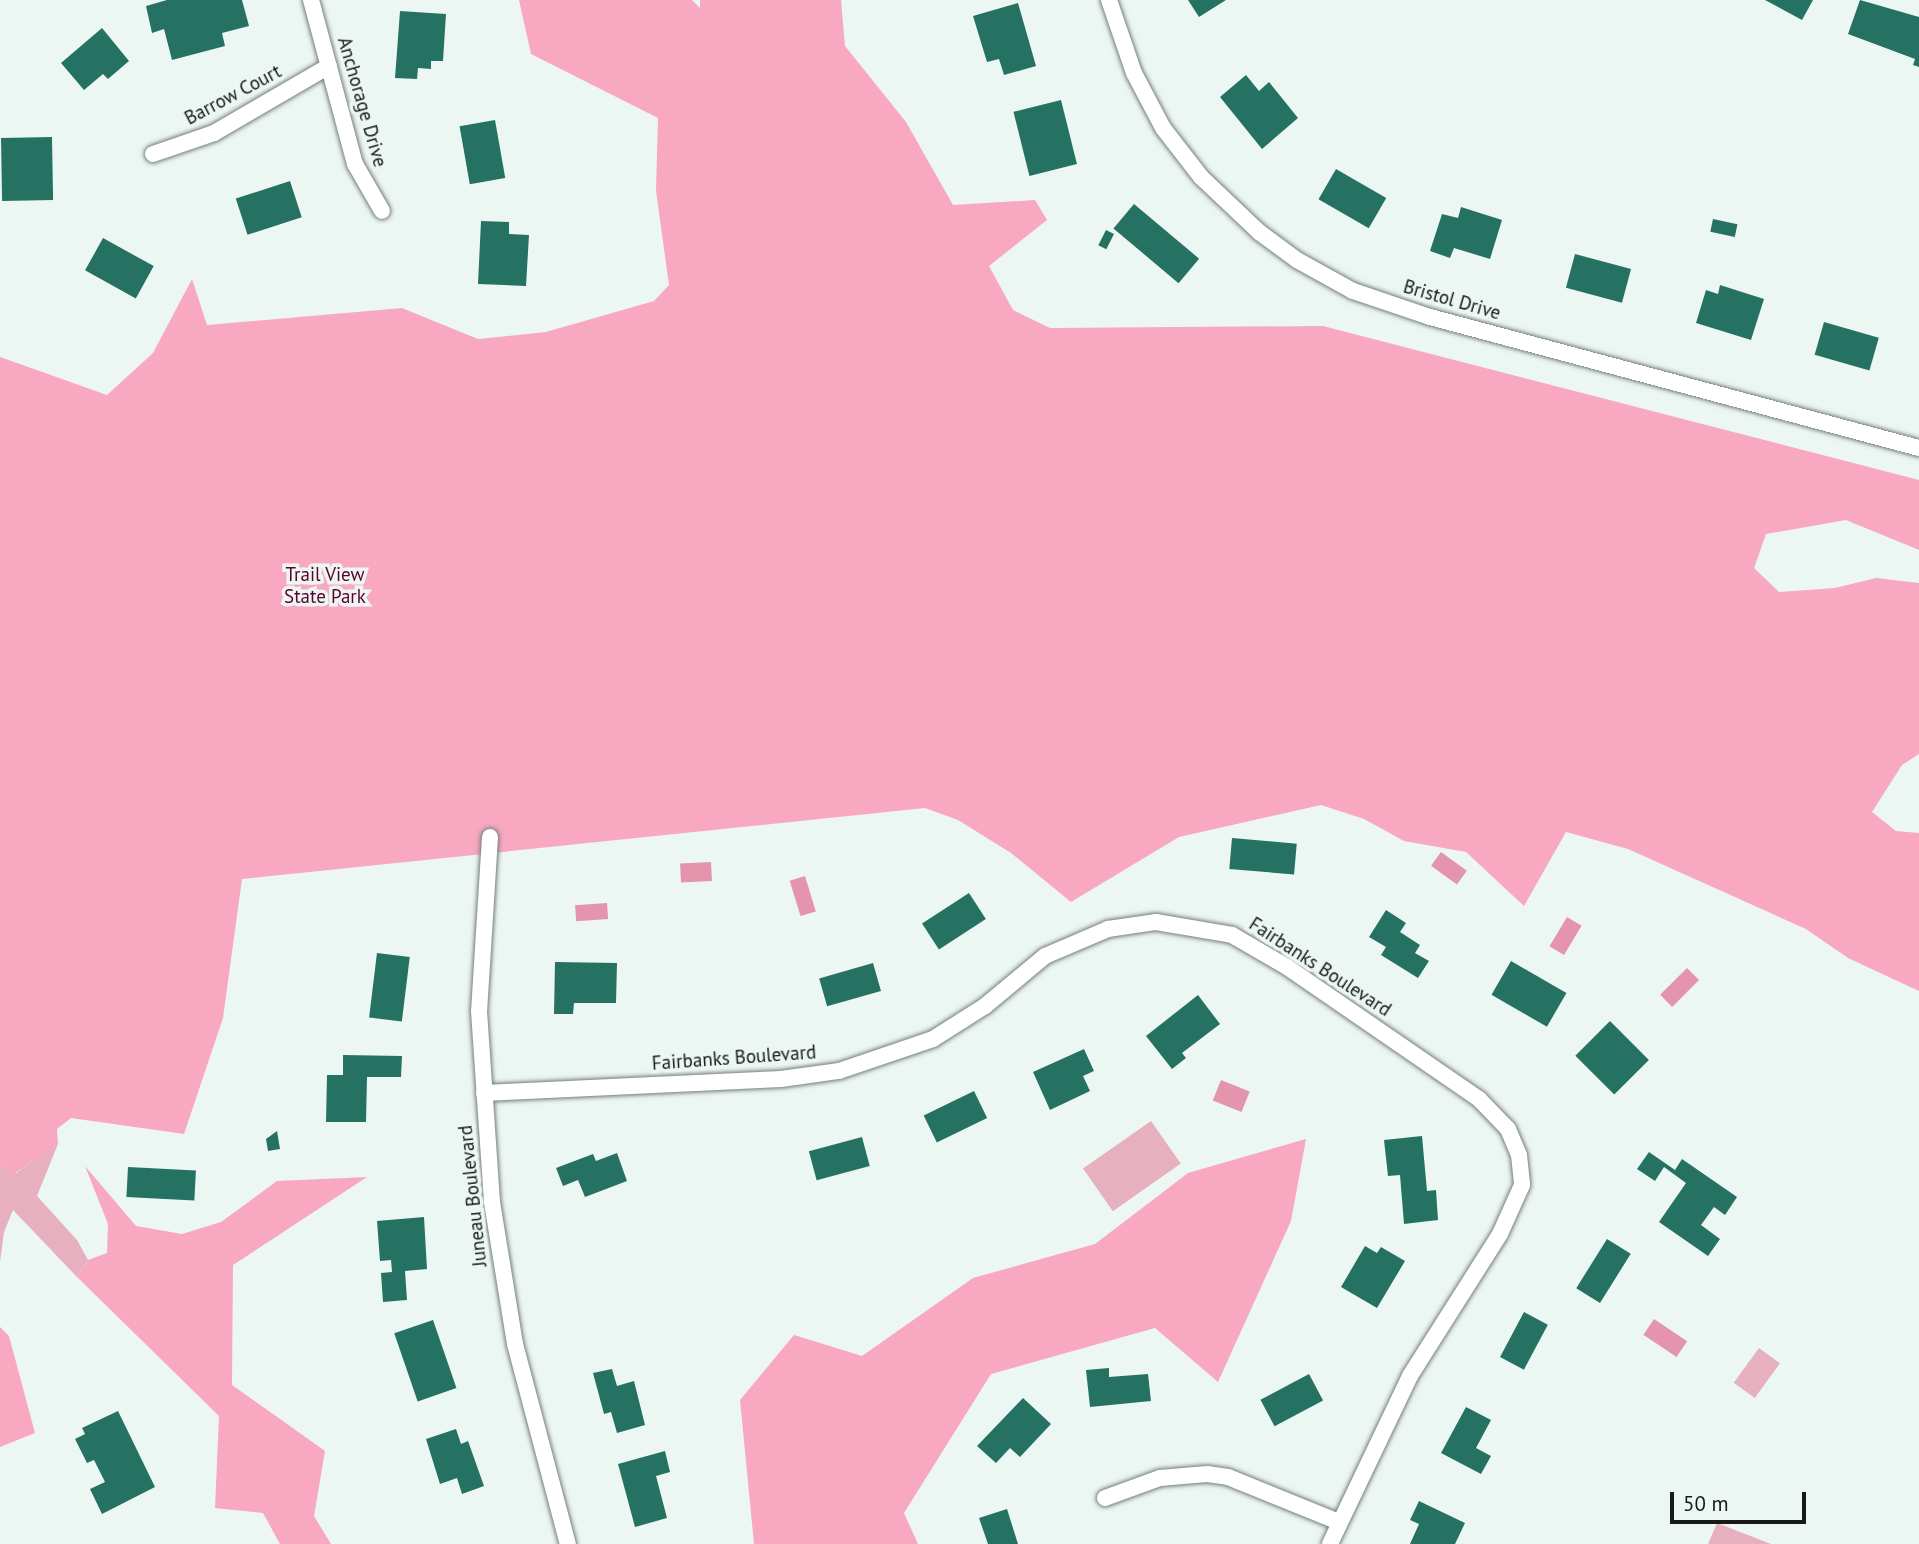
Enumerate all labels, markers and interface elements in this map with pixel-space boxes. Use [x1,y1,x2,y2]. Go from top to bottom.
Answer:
street label: Anchorage Drive [333,34,391,170]
street label: Barrow Court [181,60,285,130]
street label: Bristol Drive [1401,275,1503,325]
park label: Trail View State Park [284,564,366,608]
street label: Fairbanks Boulevard [1245,913,1395,1021]
street label: Fairbanks Boulevard [651,1041,817,1075]
street label: Juneau Boulevard [454,1124,492,1268]
scale bar [1674,1478,1811,1522]
text: 50 m [1683,1490,1729,1517]

